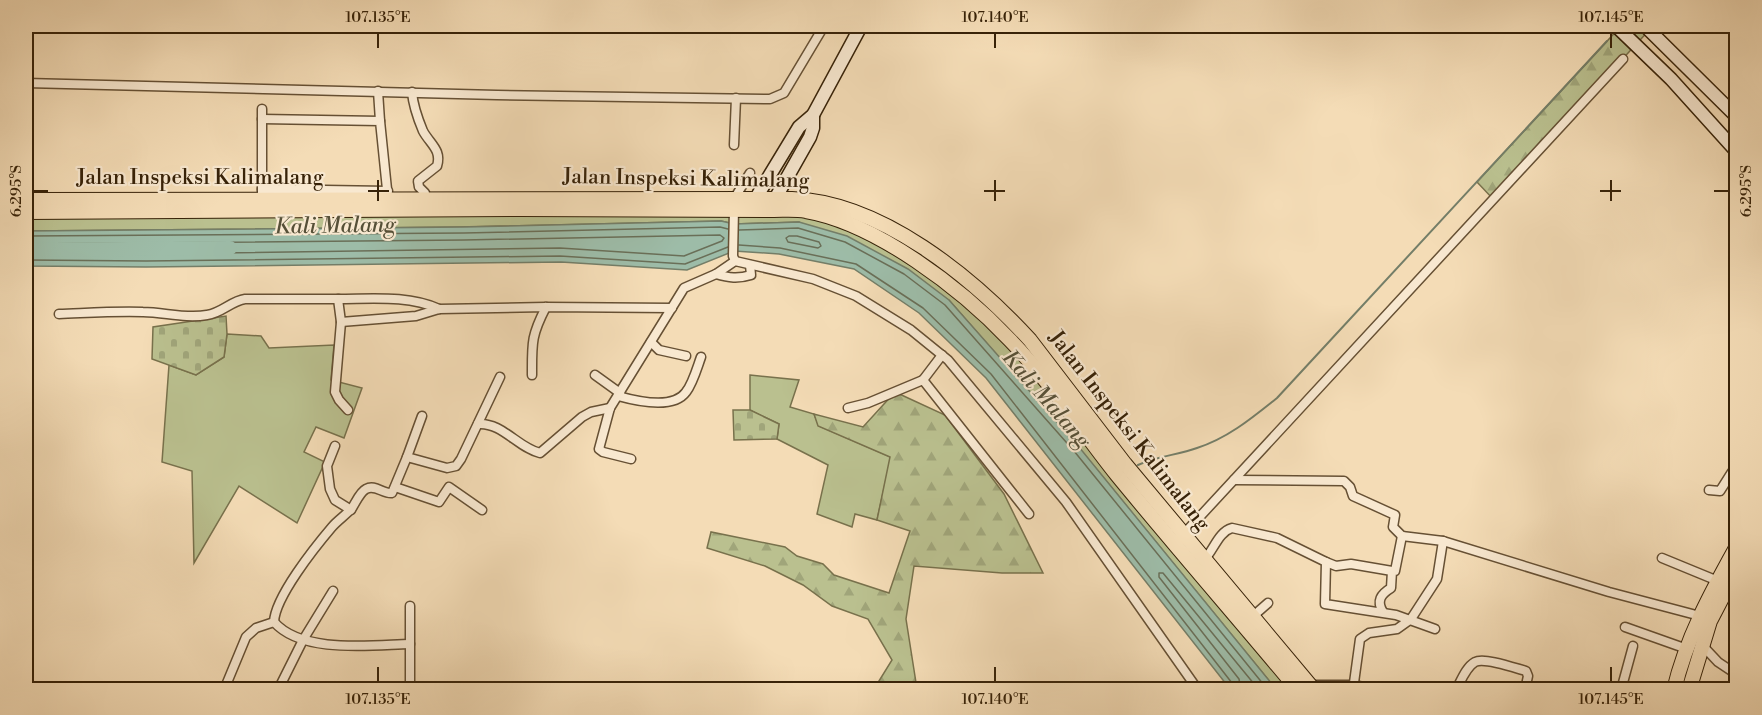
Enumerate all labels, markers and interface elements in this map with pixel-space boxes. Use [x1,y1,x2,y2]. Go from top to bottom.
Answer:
text: 107.135°E [345,8,411,27]
text: 107.140°E [961,8,1029,27]
text: 107.145°E [1578,8,1644,27]
street label: Jalan Inspeksi Kalimalang [561,164,810,194]
text: 6.295°S [7,165,26,217]
street label: Jalan Inspeksi Kalimalang [75,165,324,191]
text: 6.295°S [1737,165,1756,217]
water label: Kali Malang [274,211,397,241]
street label: Jalan Inspeksi Kalimalang [1042,325,1215,536]
water label: Kali Malang [996,344,1097,455]
text: 107.135°E [345,690,411,709]
text: 107.140°E [961,690,1029,709]
text: 107.145°E [1578,690,1644,709]

